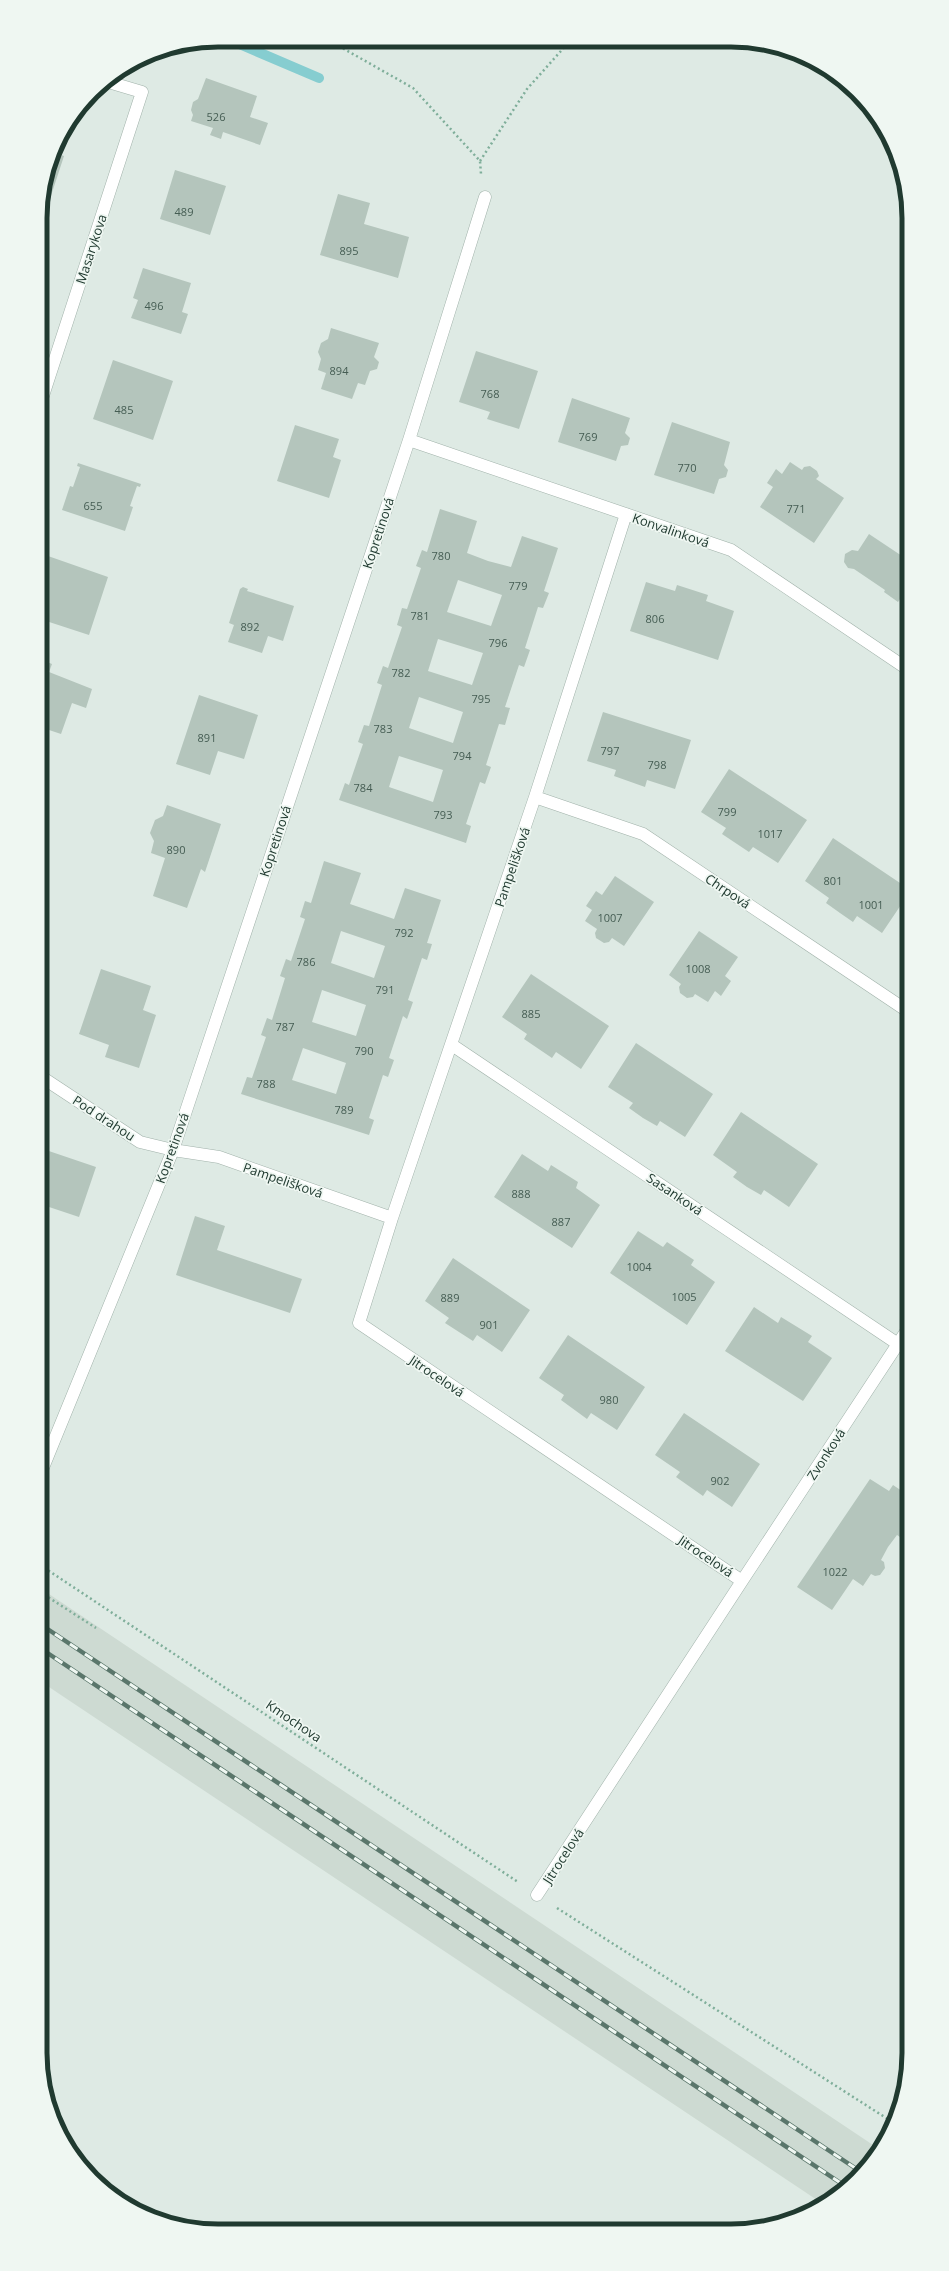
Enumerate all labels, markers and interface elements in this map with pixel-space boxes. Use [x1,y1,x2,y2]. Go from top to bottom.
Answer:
house number: 526 [207,109,225,124]
house number: 489 [175,204,193,219]
street label: Masarykova [71,212,111,286]
house number: 895 [340,243,358,258]
house number: 496 [145,298,163,313]
house number: 894 [330,363,349,378]
house number: 768 [481,386,499,401]
house number: 485 [115,402,133,417]
house number: 769 [579,429,597,444]
house number: 770 [678,460,696,475]
street label: Kopretinová [358,495,398,571]
house number: 655 [84,498,102,513]
house number: 771 [787,501,805,516]
street label: Konvalinková [630,508,712,552]
house number: 780 [432,548,450,563]
house number: 779 [509,578,527,593]
house number: 781 [411,608,429,623]
house number: 806 [646,611,664,626]
house number: 892 [241,619,259,634]
house number: 796 [489,635,507,650]
house number: 782 [392,665,410,680]
house number: 795 [472,691,490,706]
house number: 783 [374,721,392,736]
house number: 891 [198,730,216,745]
house number: 797 [601,743,619,758]
house number: 794 [453,748,472,763]
house number: 798 [648,757,666,772]
house number: 784 [354,780,373,795]
street label: Kopretinová [255,803,295,879]
house number: 799 [718,804,736,819]
house number: 793 [434,807,452,822]
street label: Pampelišková [490,825,534,909]
house number: 1017 [757,826,783,841]
house number: 890 [167,842,185,857]
street label: Chrpová [702,869,754,913]
house number: 801 [824,873,842,888]
house number: 1001 [858,897,884,912]
house number: 1007 [597,910,623,925]
house number: 792 [395,925,413,940]
house number: 786 [297,954,315,969]
house number: 1008 [685,961,711,976]
house number: 791 [376,982,394,997]
house number: 885 [522,1006,540,1021]
house number: 787 [276,1019,294,1034]
house number: 790 [355,1043,373,1058]
house number: 788 [257,1076,275,1091]
street label: Pod drahou [69,1091,139,1145]
house number: 789 [335,1102,353,1117]
street label: Kopretinová [151,1110,193,1186]
street label: Pampelišková [241,1158,325,1202]
street label: Sasanková [643,1169,707,1219]
house number: 888 [512,1186,530,1201]
house number: 887 [552,1214,570,1229]
house number: 1004 [626,1259,652,1274]
house number: 1005 [671,1289,697,1304]
house number: 889 [441,1290,459,1305]
house number: 901 [480,1317,498,1332]
street label: Jitrocelová [404,1350,468,1401]
house number: 980 [600,1392,618,1407]
street label: Zvonková [803,1425,849,1483]
house number: 902 [711,1473,729,1488]
street label: Jitrocelová [673,1530,737,1581]
house number: 1022 [822,1564,848,1579]
street label: Kmochova [263,1696,325,1746]
street label: Jitrocelová [537,1825,588,1889]

